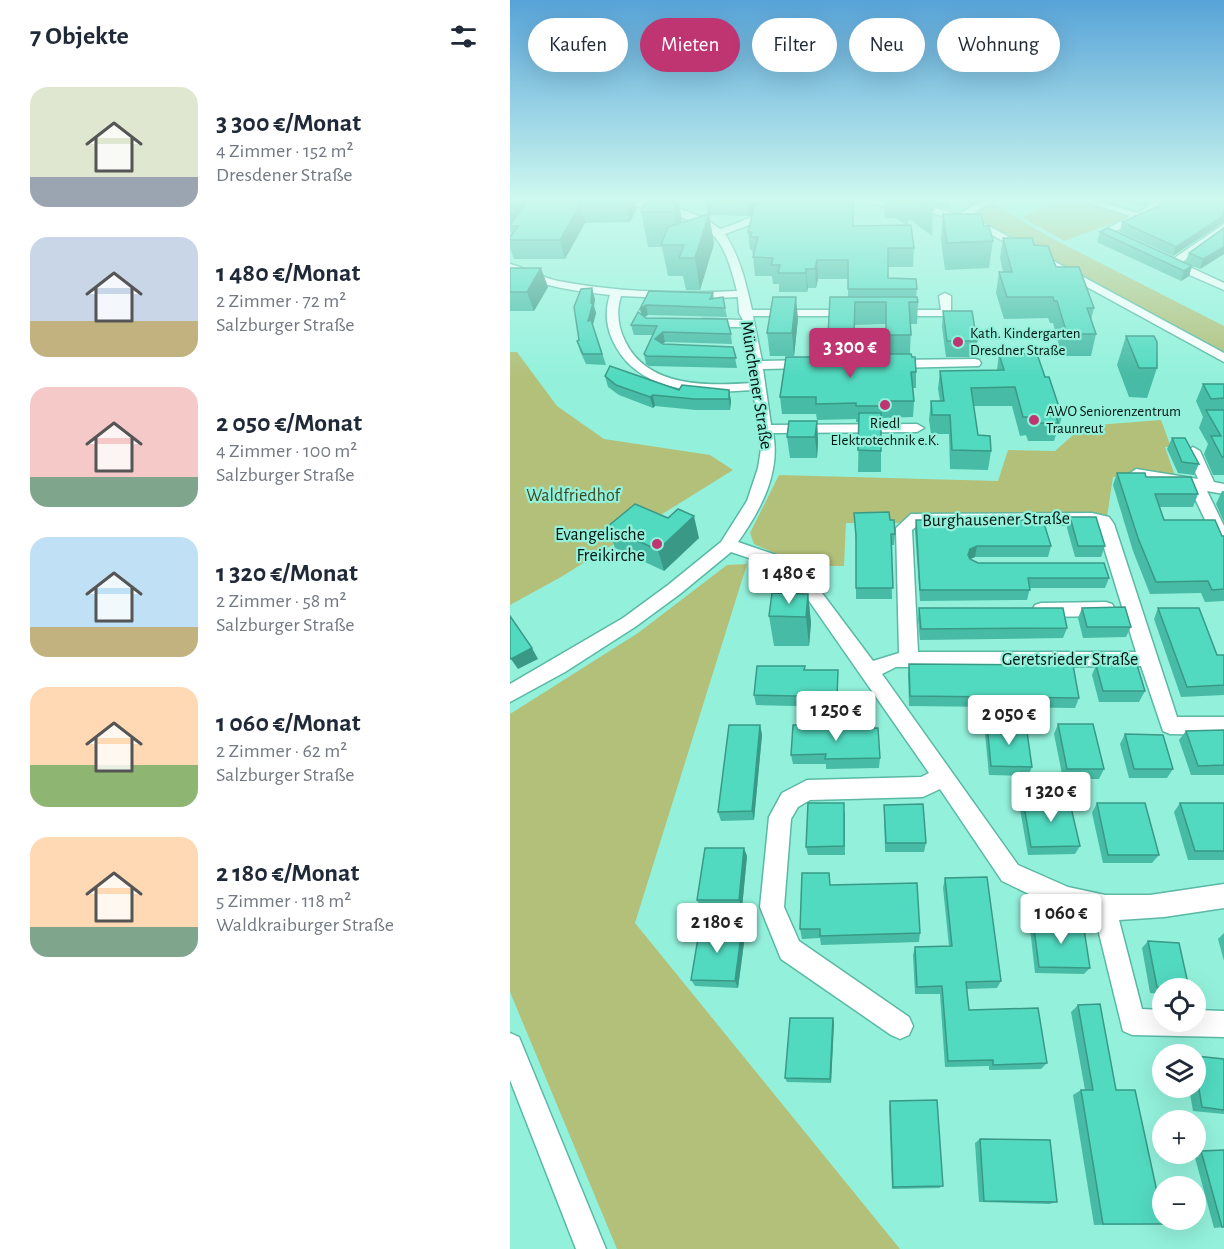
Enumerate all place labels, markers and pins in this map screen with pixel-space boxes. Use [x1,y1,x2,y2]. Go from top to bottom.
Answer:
place label: Kath. Kindergarten Dresdner Straße [970,326,1081,358]
pin: 3 300 € [795,328,905,379]
marker: Kath. Kindergarten Dresdner Straße [951,335,965,349]
marker: Riedl Elektrotechnik e.K. [878,398,892,412]
place label: AWO Seniorenzentrum Traunreut [1046,404,1181,436]
marker: AWO Seniorenzentrum Traunreut [1027,413,1041,427]
place label: Riedl Elektrotechnik e.K. [831,416,939,448]
place label: Evangelische Freikirche [555,526,645,565]
marker: Evangelische Freikirche [650,537,664,551]
pin: 1 480 € [734,554,844,605]
pin: 1 250 € [781,691,891,742]
pin: 2 050 € [954,695,1064,746]
pin: 1 320 € [996,772,1106,823]
pin: 1 060 € [1006,894,1116,945]
pin: 2 180 € [662,903,772,954]

